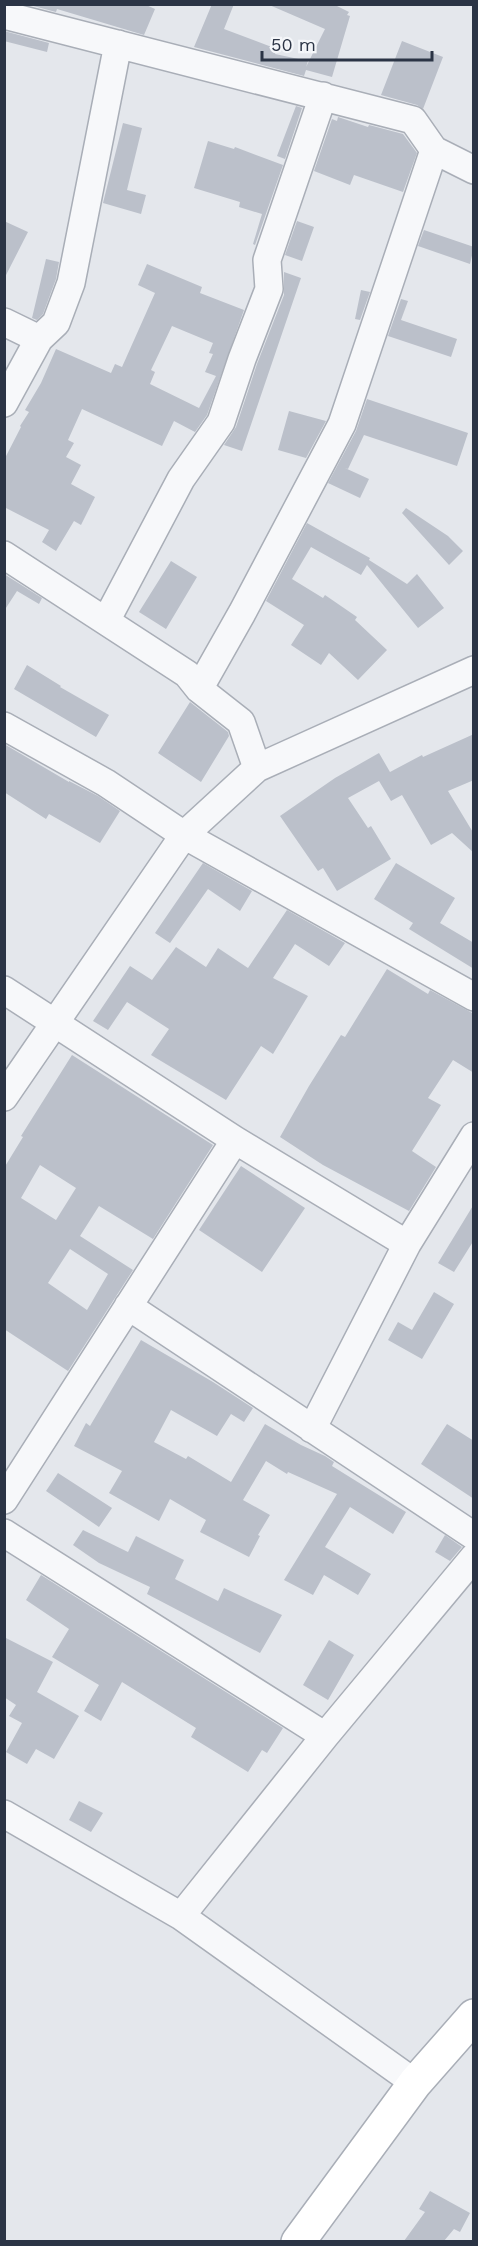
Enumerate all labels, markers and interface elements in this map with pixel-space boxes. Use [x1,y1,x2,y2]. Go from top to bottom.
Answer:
scale bar [262,24,432,62]
text: 50 m [271,34,316,55]

